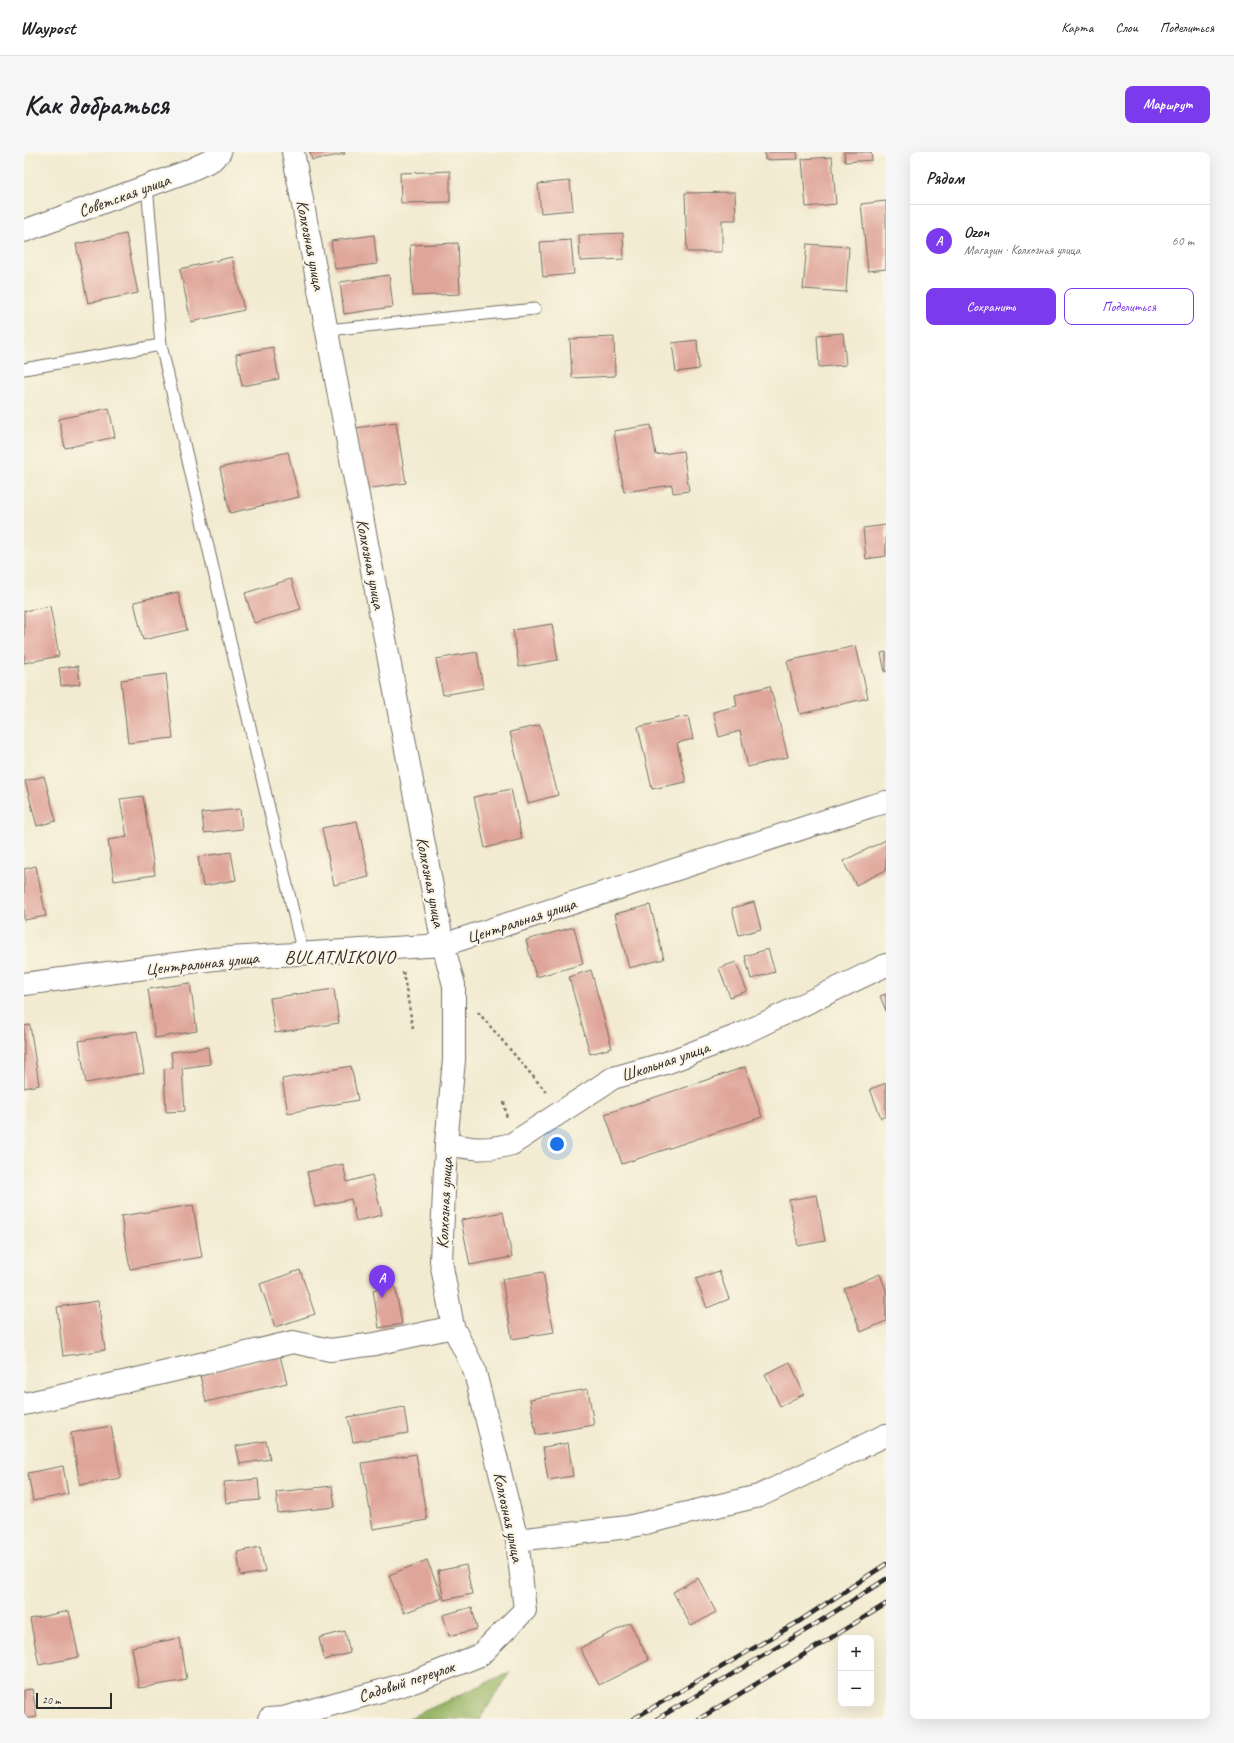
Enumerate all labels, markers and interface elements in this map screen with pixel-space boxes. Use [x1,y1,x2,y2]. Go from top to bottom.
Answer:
text: Waypost [20,16,75,40]
text: Карта [1061,19,1093,36]
text: Слои [1115,19,1138,36]
text: Поделиться [1160,19,1214,36]
button: Маршрут [1125,86,1210,123]
text: Как добраться [24,87,169,122]
text: Рядом [926,168,964,189]
street label: Советская улица [76,169,174,222]
street label: Колхозная улица [291,198,330,293]
text: Ozon [964,223,989,242]
text: A [936,233,942,249]
text: 60 m [1172,233,1194,249]
text: Магазин · Колхозная улица [964,242,1080,258]
button: Сохранить [926,288,1056,325]
button: Поделиться [1064,288,1194,325]
street label: Колхозная улица [351,517,390,612]
street label: Колхозная улица [411,835,450,930]
street label: Центральная улица [464,892,580,948]
district label: BULATNIKOVO [284,945,397,969]
street label: Центральная улица [144,947,261,980]
street label: Школьная улица [618,1036,714,1086]
your location [547,1134,567,1154]
street label: Колхозная улица [432,1155,457,1249]
pin: A [369,1265,395,1298]
street label: Колхозная улица [489,1470,529,1565]
map controls [838,1635,874,1707]
button: + [838,1635,874,1671]
street label: Садовый переулок [355,1656,459,1707]
button: − [838,1671,874,1707]
scale bar [36,1691,112,1710]
text: 20 m [42,1693,61,1707]

